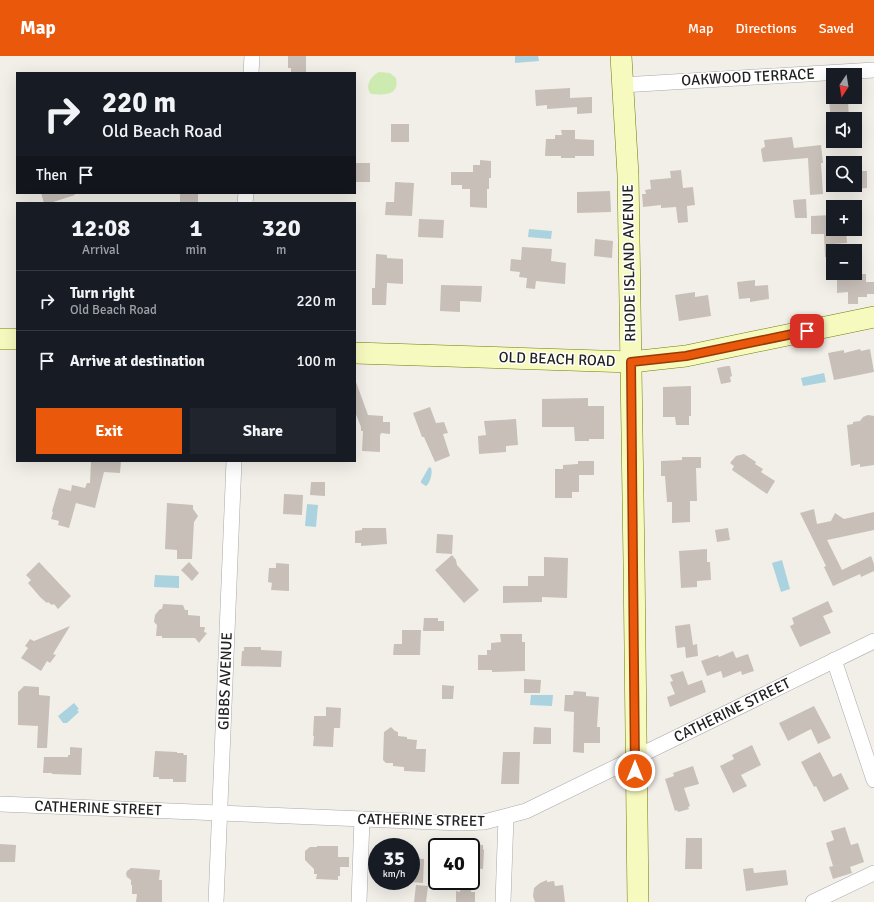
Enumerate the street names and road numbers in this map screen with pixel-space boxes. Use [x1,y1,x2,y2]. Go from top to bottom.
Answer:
street label: OAKWOOD TERRACE [681,65,815,89]
street label: RHODE ISLAND AVENUE [619,184,639,342]
street label: OLD BEACH ROAD [498,348,616,370]
street label: GIBBS AVENUE [214,632,236,730]
street label: CATHERINE STREET [671,674,794,746]
street label: CATHERINE STREET [34,797,163,819]
street label: CATHERINE STREET [357,810,485,830]

